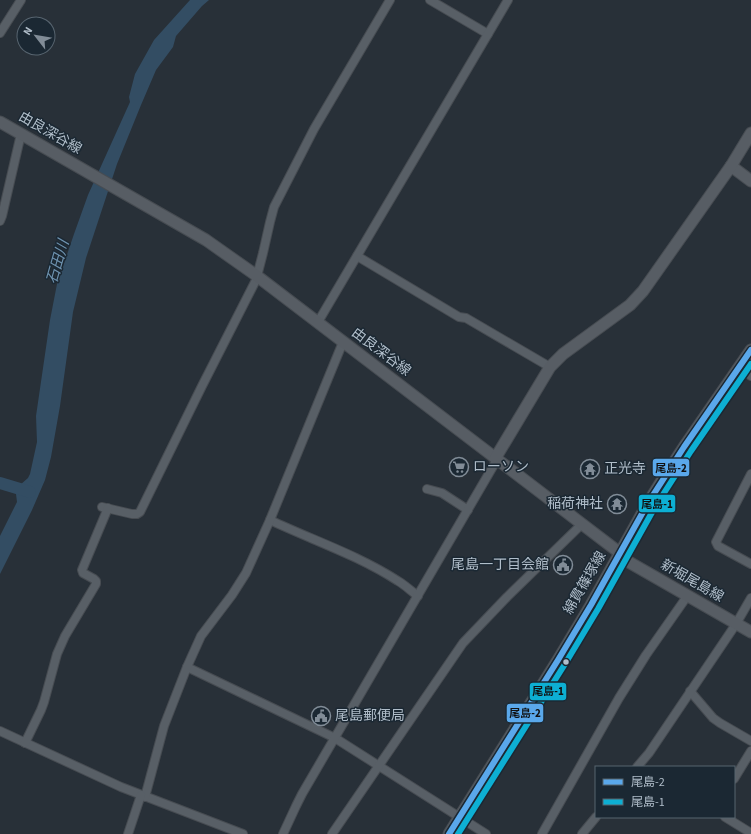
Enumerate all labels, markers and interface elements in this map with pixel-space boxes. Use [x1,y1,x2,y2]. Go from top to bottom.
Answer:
north arrow [16,16,56,56]
text: N [20,24,36,38]
street label: 由良深谷線 [15,107,85,159]
water label: 石田川 [42,236,75,287]
street label: 由良深谷線 [347,323,415,381]
supermarket icon: ローソン [448,456,470,478]
place label: ローソン [473,457,529,477]
temple icon: 正光寺 [579,458,601,480]
line badge: 尾島-2 [652,458,690,477]
place label: 正光寺 [604,459,646,479]
text: 尾島-2 [655,461,687,476]
temple icon: 稲荷神社 [606,493,628,515]
place label: 稲荷神社 [547,494,603,514]
line badge: 尾島-1 [638,494,676,513]
text: 尾島-1 [641,497,673,512]
street label: 綿貫篠塚線 [559,548,611,618]
public building icon: 尾島一丁目会館 [552,554,574,576]
place label: 尾島一丁目会館 [451,555,549,575]
street label: 新堀尾島線 [657,555,727,607]
unlabelled marker [561,657,571,667]
line badge: 尾島-1 [529,682,567,701]
text: 尾島-1 [532,684,564,699]
line badge: 尾島-2 [506,703,544,723]
public building icon: 尾島郵便局 [310,705,332,727]
place label: 尾島郵便局 [335,706,405,726]
text: 尾島-2 [509,706,541,721]
legend [595,766,735,818]
text: 尾島-2 [631,774,665,791]
text: 尾島-1 [631,794,665,811]

